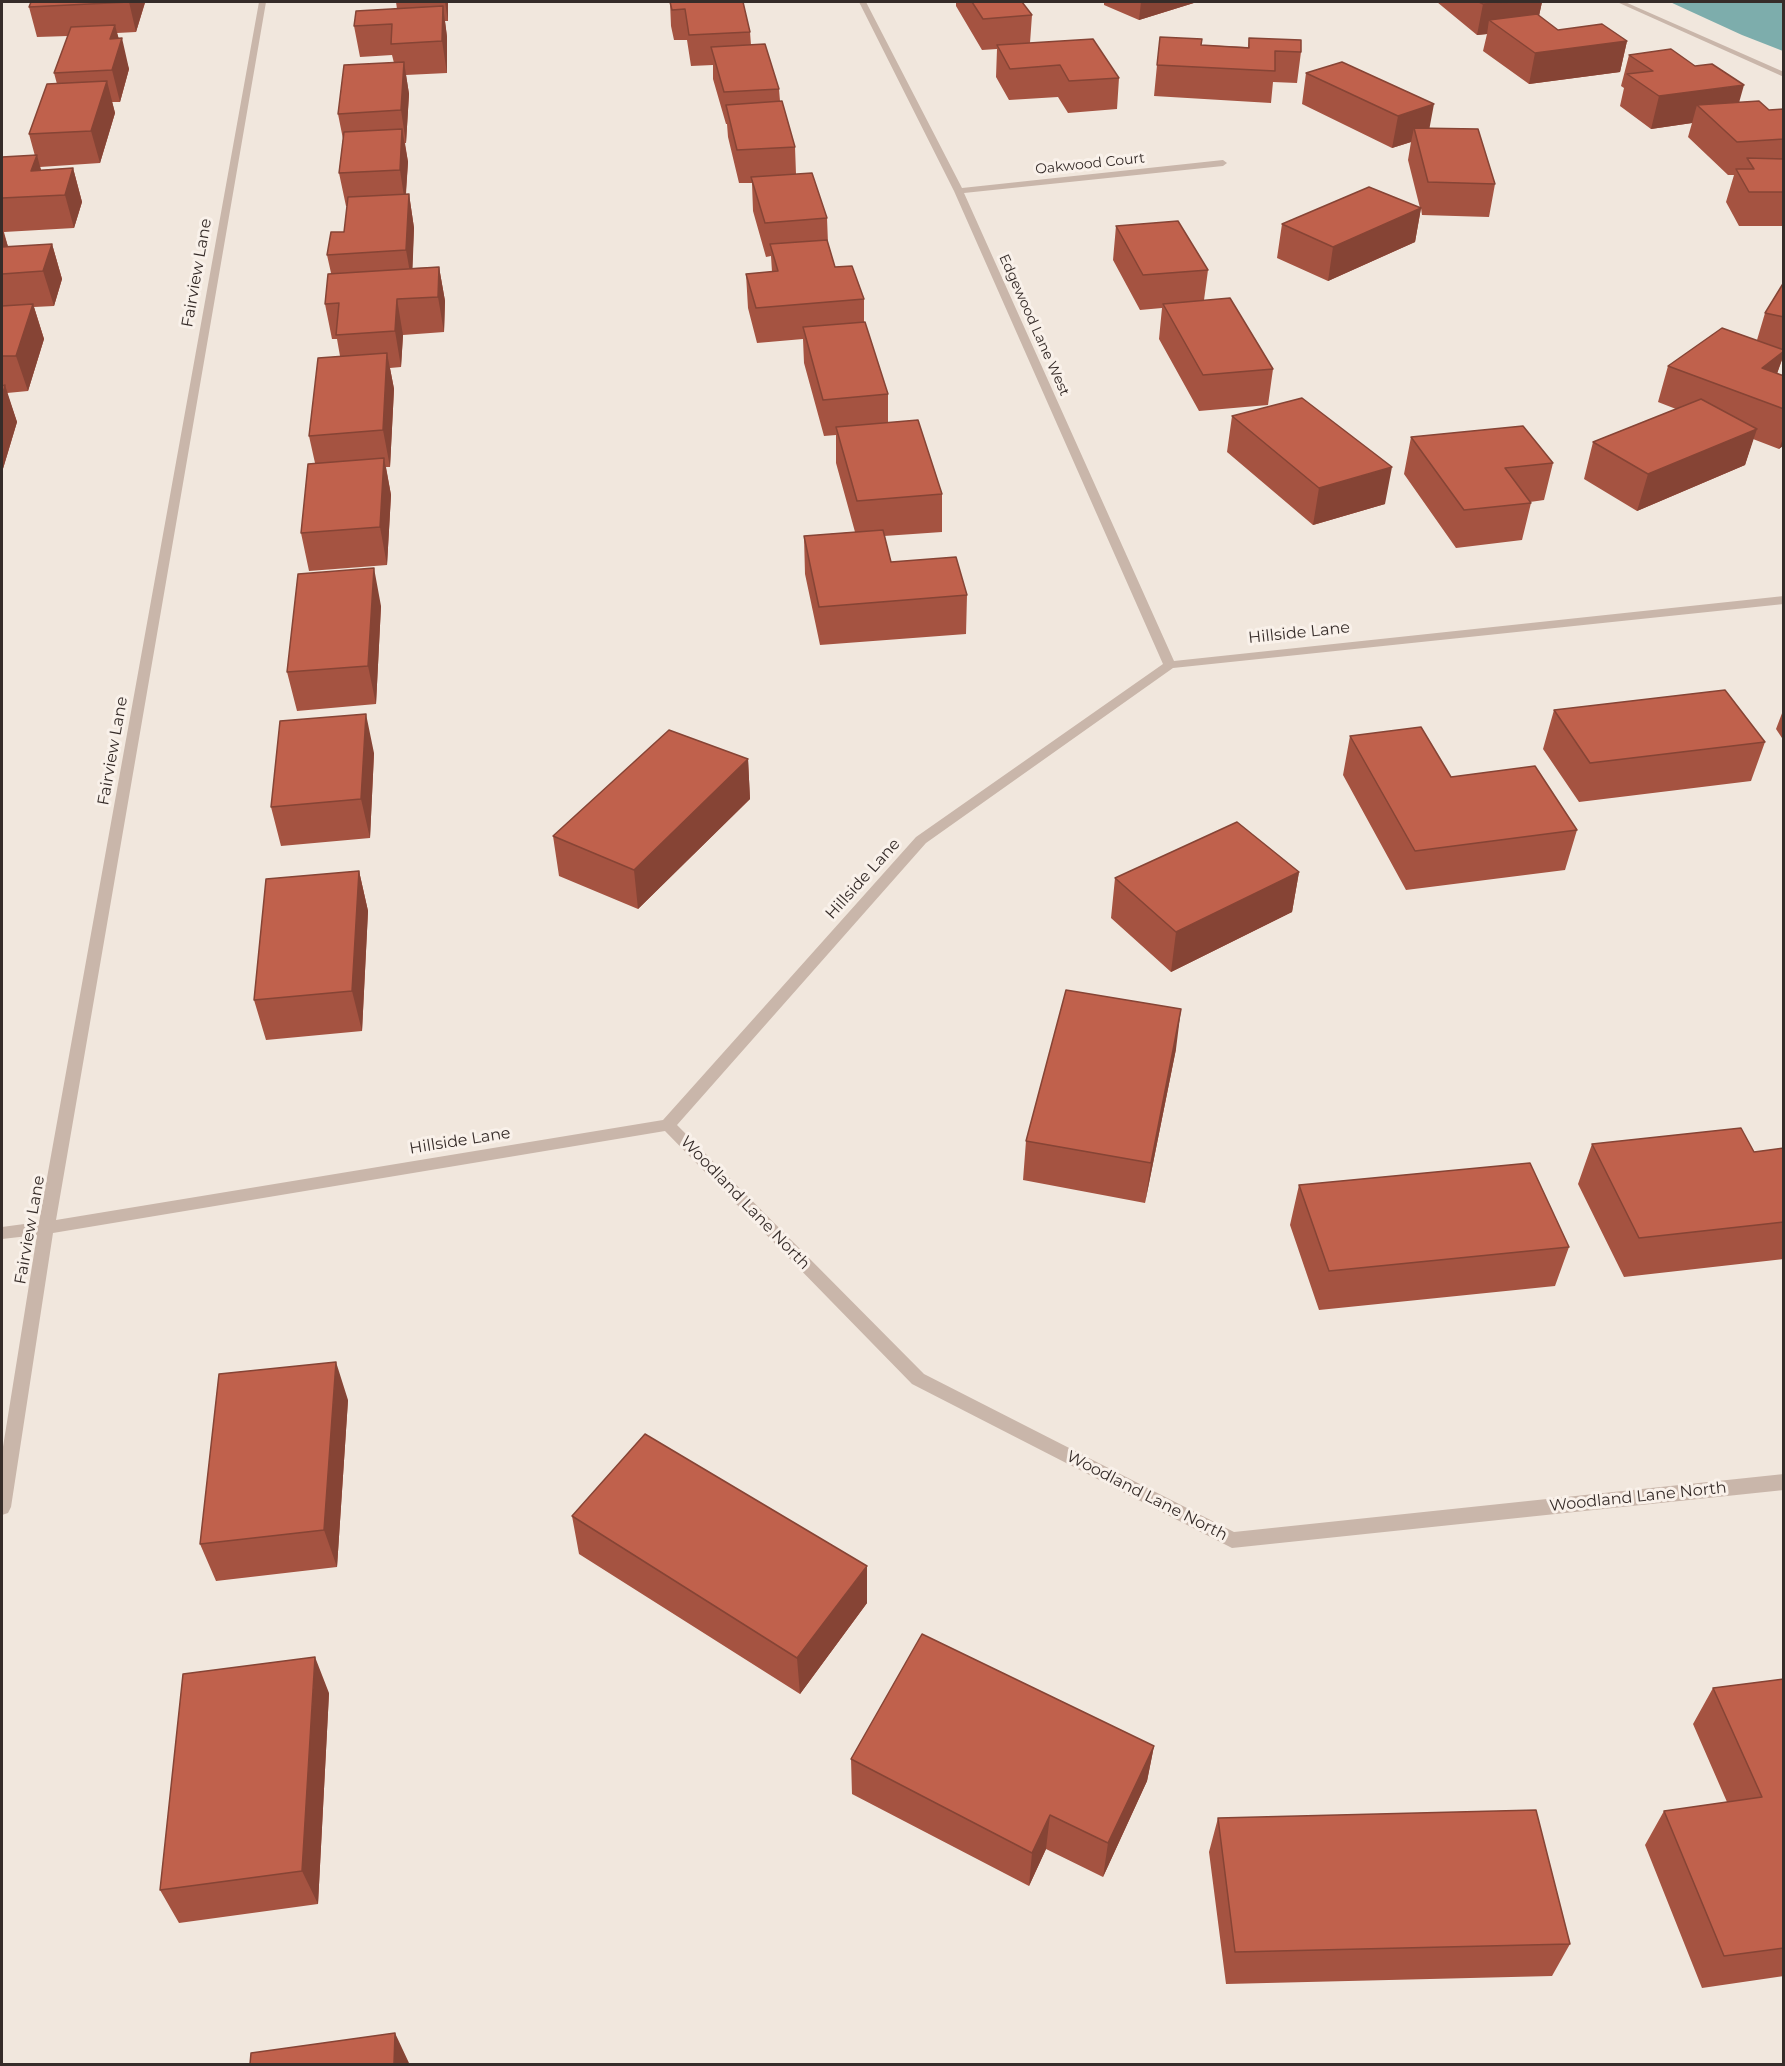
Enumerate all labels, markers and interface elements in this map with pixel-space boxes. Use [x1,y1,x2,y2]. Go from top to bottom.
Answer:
street label: Oakwood Court [1034,150,1146,178]
street label: Fairview Lane [178,217,216,329]
street label: Edgewood Lane West [995,252,1073,398]
street label: Hillside Lane [1247,618,1351,648]
street label: Fairview Lane [94,695,132,807]
street label: Hillside Lane [822,835,904,923]
street label: Hillside Lane [408,1124,512,1158]
street label: Woodland Lane North [676,1132,814,1274]
street label: Fairview Lane [11,1174,49,1286]
street label: Woodland Lane North [1063,1447,1231,1545]
street label: Woodland Lane North [1549,1478,1727,1516]

